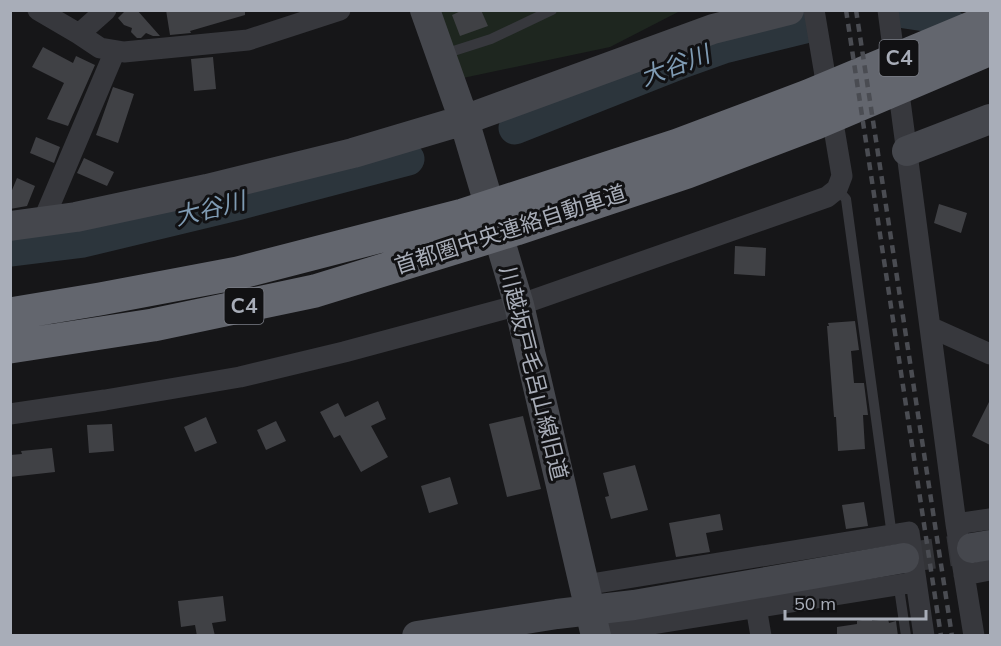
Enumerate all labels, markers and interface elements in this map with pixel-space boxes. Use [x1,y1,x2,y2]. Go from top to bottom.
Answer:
water label: 大谷川 [636,37,716,92]
road number: C4 [880,40,918,76]
street label: 首都圏中央連絡自動車道 [391,178,629,280]
water label: 大谷川 [171,184,251,231]
street label: 川越坂戸毛呂山線旧道 [494,263,574,483]
road number: C4 [224,288,264,324]
scale bar [785,583,926,621]
text: 50 m [794,592,836,615]

